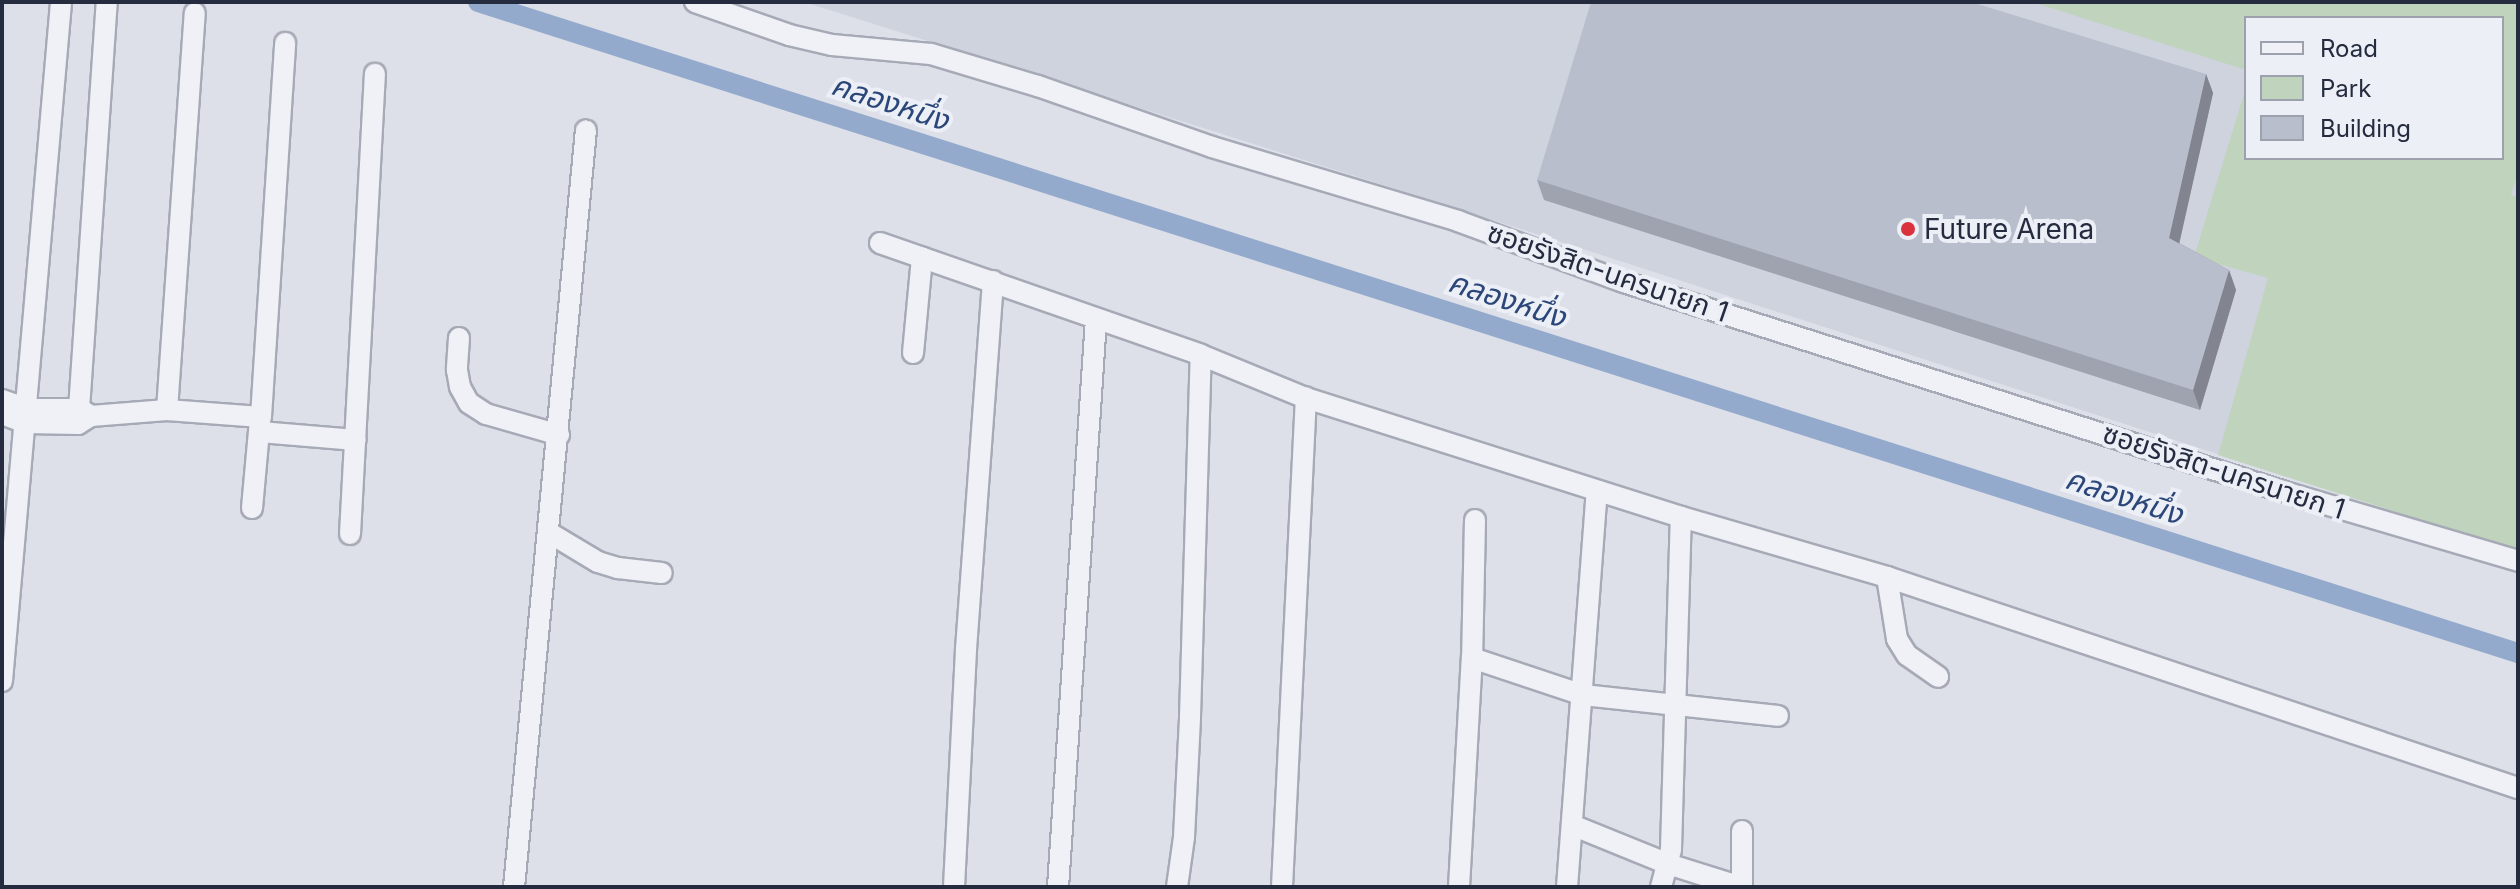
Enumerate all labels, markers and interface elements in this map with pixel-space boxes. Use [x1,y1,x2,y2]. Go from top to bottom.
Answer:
legend [2244,16,2504,160]
text: Road [2320,34,2378,63]
water label: คลองหนึ่ง [827,66,953,138]
text: Park [2320,74,2371,103]
text: Building [2320,114,2411,143]
place label: Future Arena [1924,212,2094,246]
street label: ซอยรังสิต-นครนายก 1 [1483,215,1733,329]
marker: Future Arena [1899,220,1917,238]
water label: คลองหนึ่ง [1444,263,1570,335]
street label: ซอยรังสิต-นครนายก 1 [2099,416,2349,526]
water label: คลองหนึ่ง [2061,460,2187,532]

